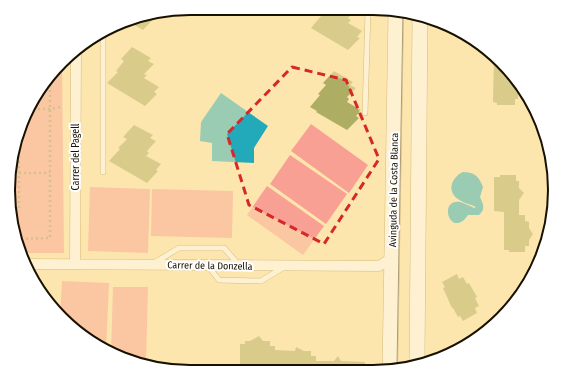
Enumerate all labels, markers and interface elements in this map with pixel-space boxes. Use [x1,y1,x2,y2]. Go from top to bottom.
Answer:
street label: Carrer del Pagell [70,123,82,190]
street label: Avinguda de la Costa Blanca [387,133,401,247]
street label: Carrer de la Donzella [167,259,253,273]

